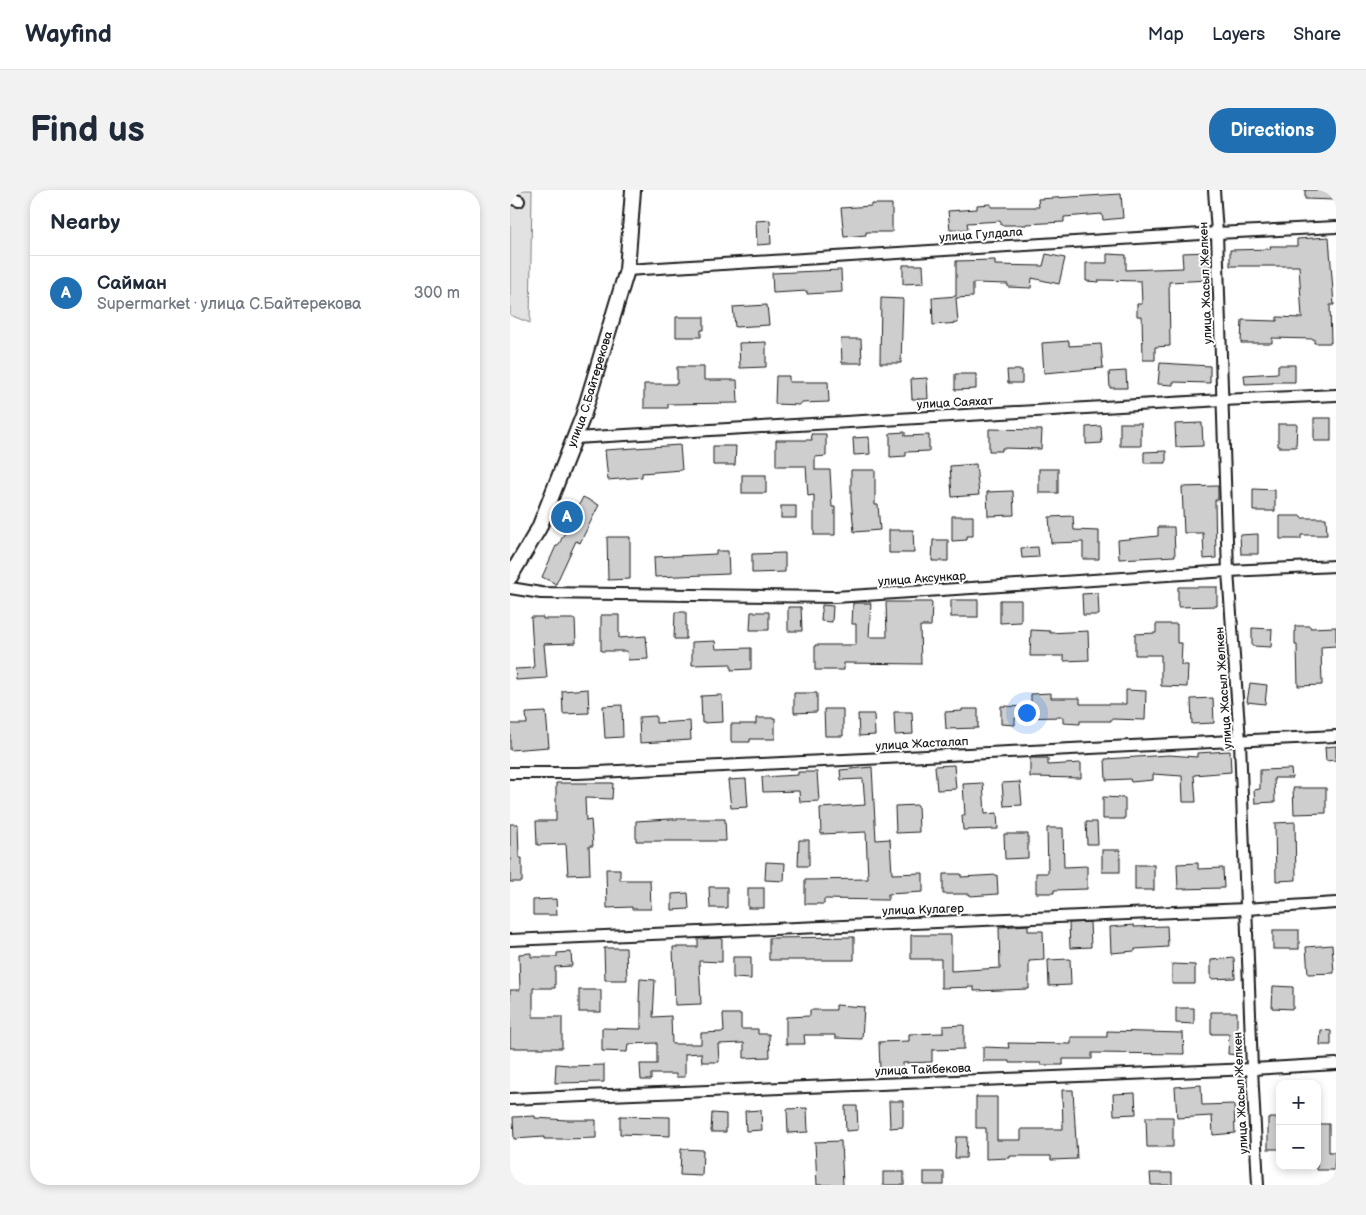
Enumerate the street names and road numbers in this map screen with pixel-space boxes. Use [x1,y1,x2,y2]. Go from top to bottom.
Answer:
street label: улица Жасыл Желкен [1196,222,1216,344]
street label: улица Гулдала [939,225,1023,245]
street label: улица С.Байтерекова [564,329,616,449]
street label: улица Саяхат [917,393,994,412]
street label: улица Аксункар [878,568,967,590]
street label: улица Жасыл Желкен [1212,626,1236,750]
street label: улица Жасталап [875,734,969,754]
street label: улица Кулагер [882,901,964,919]
street label: улица Жасыл Желкен [1230,1031,1252,1155]
street label: улица Тайбекова [875,1061,971,1079]

